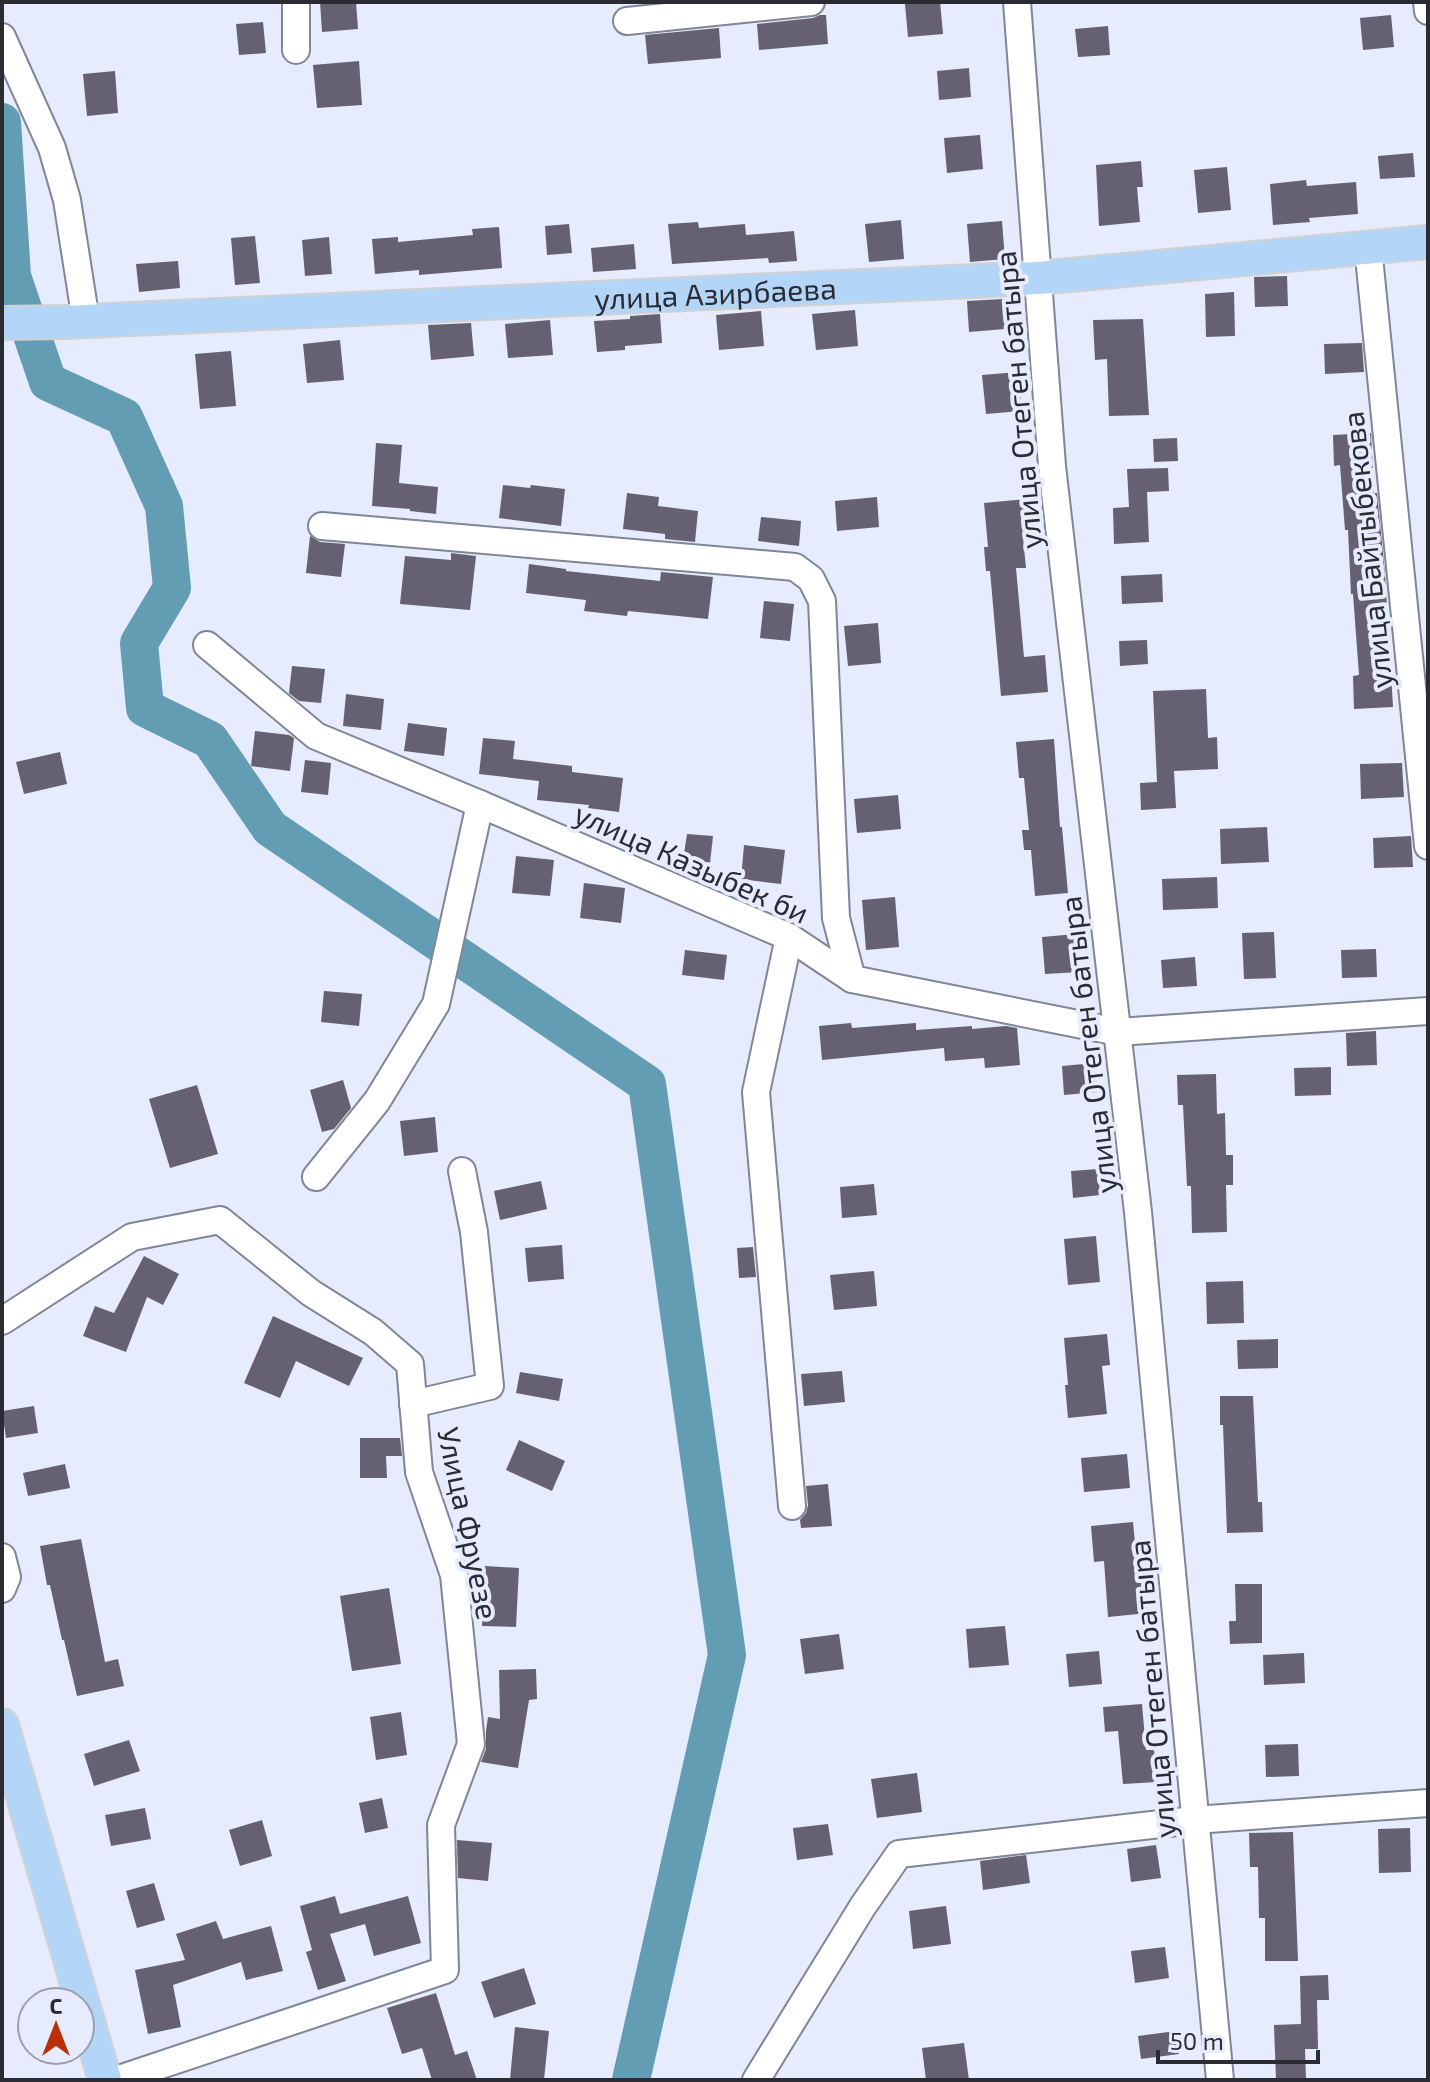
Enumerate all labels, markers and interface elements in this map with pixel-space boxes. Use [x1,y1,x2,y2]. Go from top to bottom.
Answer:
street label: улица Отеген батыра [986,249,1049,551]
street label: улица Азирбаева [593,269,837,317]
street label: улица Байтыбекова [1334,409,1399,690]
street label: улица Казыбек би [569,794,815,931]
street label: улица Отеген батыра [1051,894,1124,1196]
street label: Улица Фруезе [430,1424,507,1622]
street label: улица Отеген батыра [1120,1538,1183,1840]
north arrow [16,1986,96,2066]
text: С [50,1992,63,2018]
scale bar [1158,2014,1318,2064]
text: 50 m [1170,2026,1224,2055]

